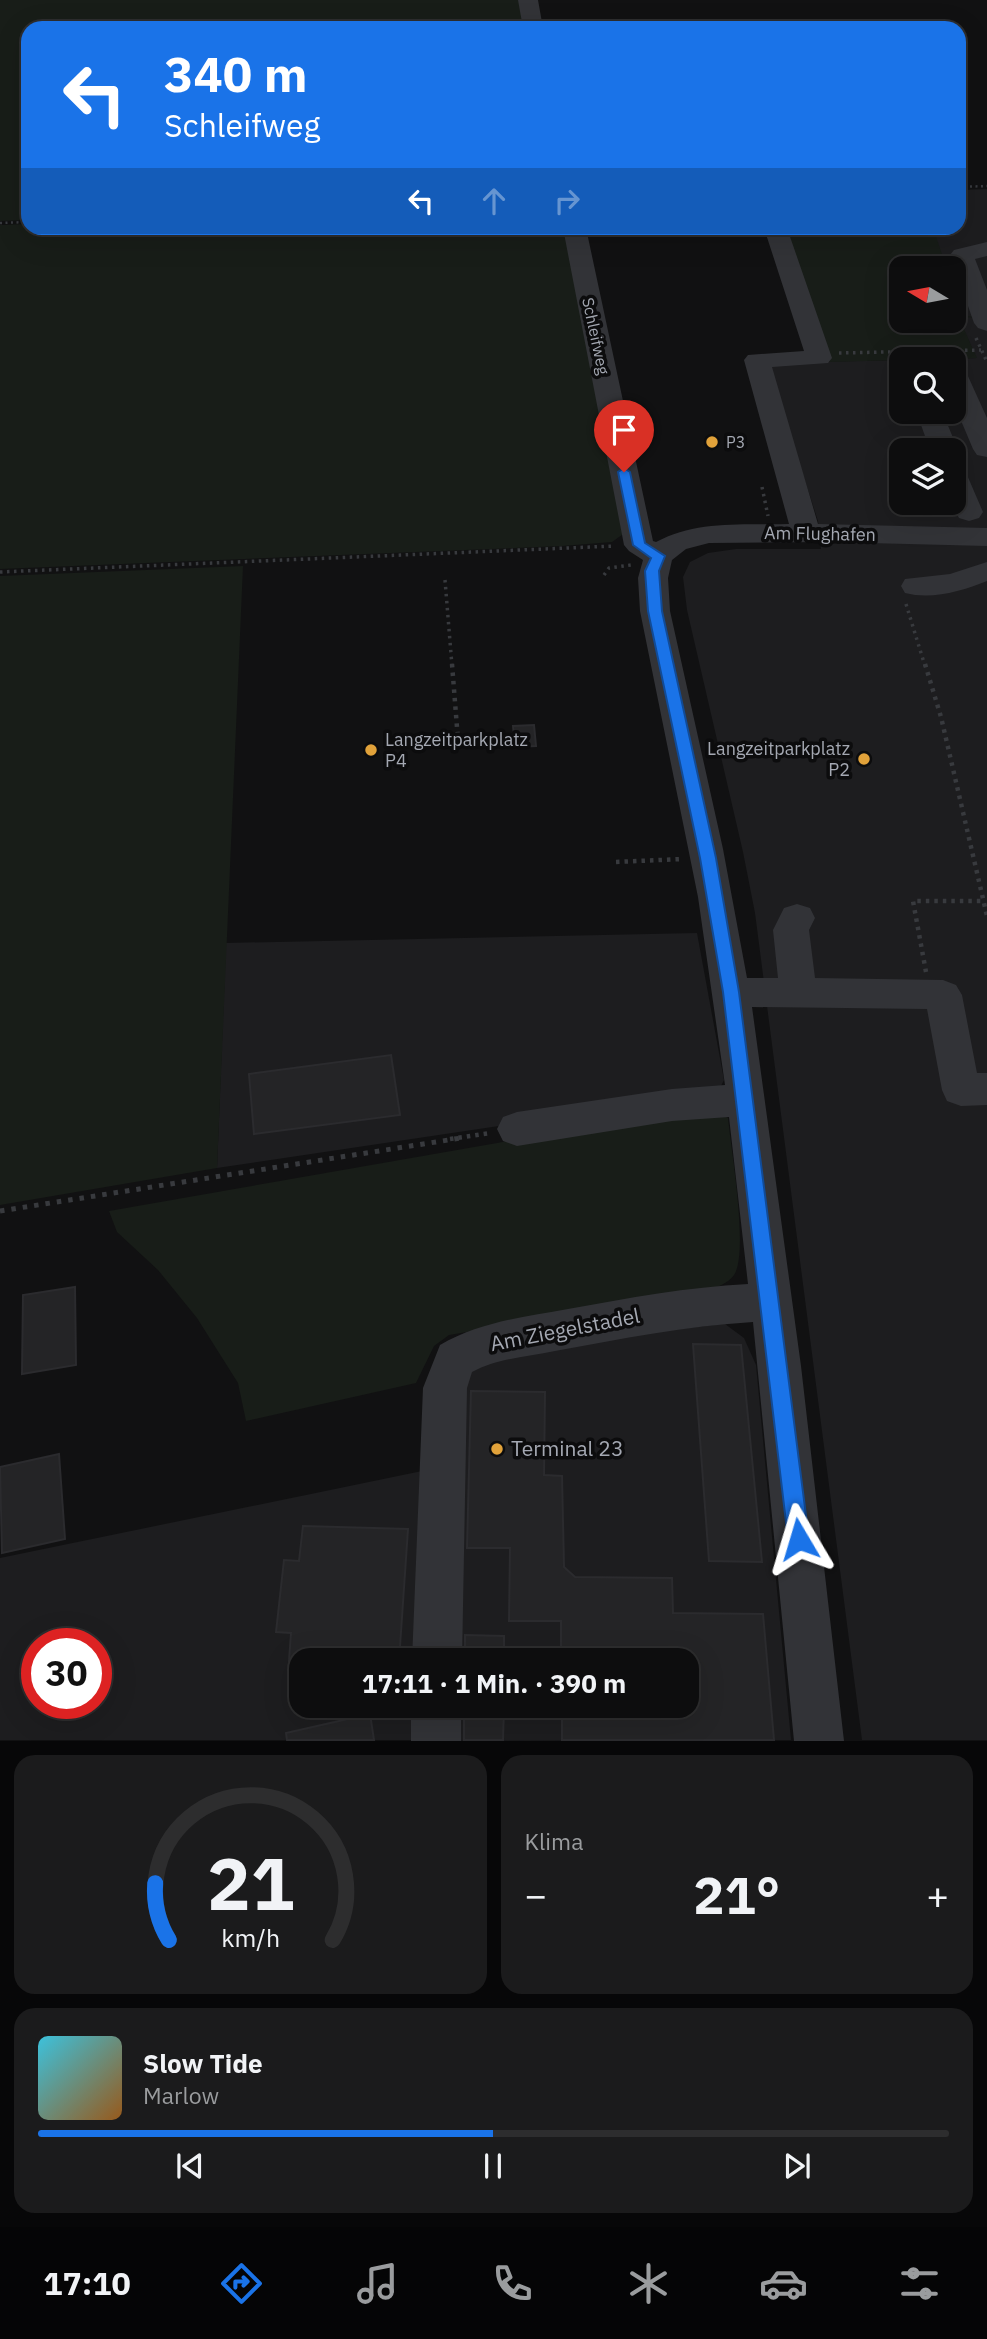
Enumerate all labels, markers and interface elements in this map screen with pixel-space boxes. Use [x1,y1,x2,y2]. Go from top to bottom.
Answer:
text: 340 m [164,42,308,105]
icon: left [49,49,140,140]
text: Schleifweg [164,104,320,146]
icon: left [402,182,440,220]
icon: ahead [475,182,513,220]
icon: right [548,182,586,220]
north arrow [889,256,966,332]
map controls [889,256,966,515]
street label: Schleifweg [578,296,614,377]
button: search [889,347,966,424]
pin [594,400,654,472]
icon: arrive [605,411,643,449]
place label: P3 [726,432,745,452]
marker: P3 [704,434,720,450]
button: layers [889,438,966,515]
street label: Am Flughafen [764,521,876,546]
place label: Langzeitparkplatz P4 [385,728,528,772]
place label: Langzeitparkplatz P2 [707,737,850,781]
marker: Langzeitparkplatz P4 [363,742,379,758]
marker: Langzeitparkplatz P2 [856,751,872,767]
street label: Am Ziegelstadel [488,1301,642,1357]
place label: Terminal 23 [511,1434,623,1462]
marker: Terminal 23 [489,1441,505,1457]
position arrow [762,1502,836,1576]
speed limit sign: 30 [21,1628,112,1719]
text: 17:11 · 1 Min. · 390 m [362,1666,626,1700]
text: Klima [525,1826,583,1856]
text: 21 [207,1836,294,1931]
text: 21° [693,1861,780,1928]
text: − [525,1870,547,1919]
text: + [926,1870,949,1919]
text: km/h [221,1921,280,1954]
text: Slow Tide [143,2046,263,2080]
text: Marlow [143,2080,219,2110]
icon: previous [171,2147,209,2185]
icon: pause [474,2147,512,2185]
icon: next [778,2147,816,2185]
icon: directions [217,2259,266,2308]
icon: music [353,2259,402,2308]
icon: phone [488,2259,537,2308]
icon: climate [624,2259,673,2308]
icon: car [759,2259,808,2308]
icon: filters [895,2259,944,2308]
text: 17:10 [43,2262,131,2304]

